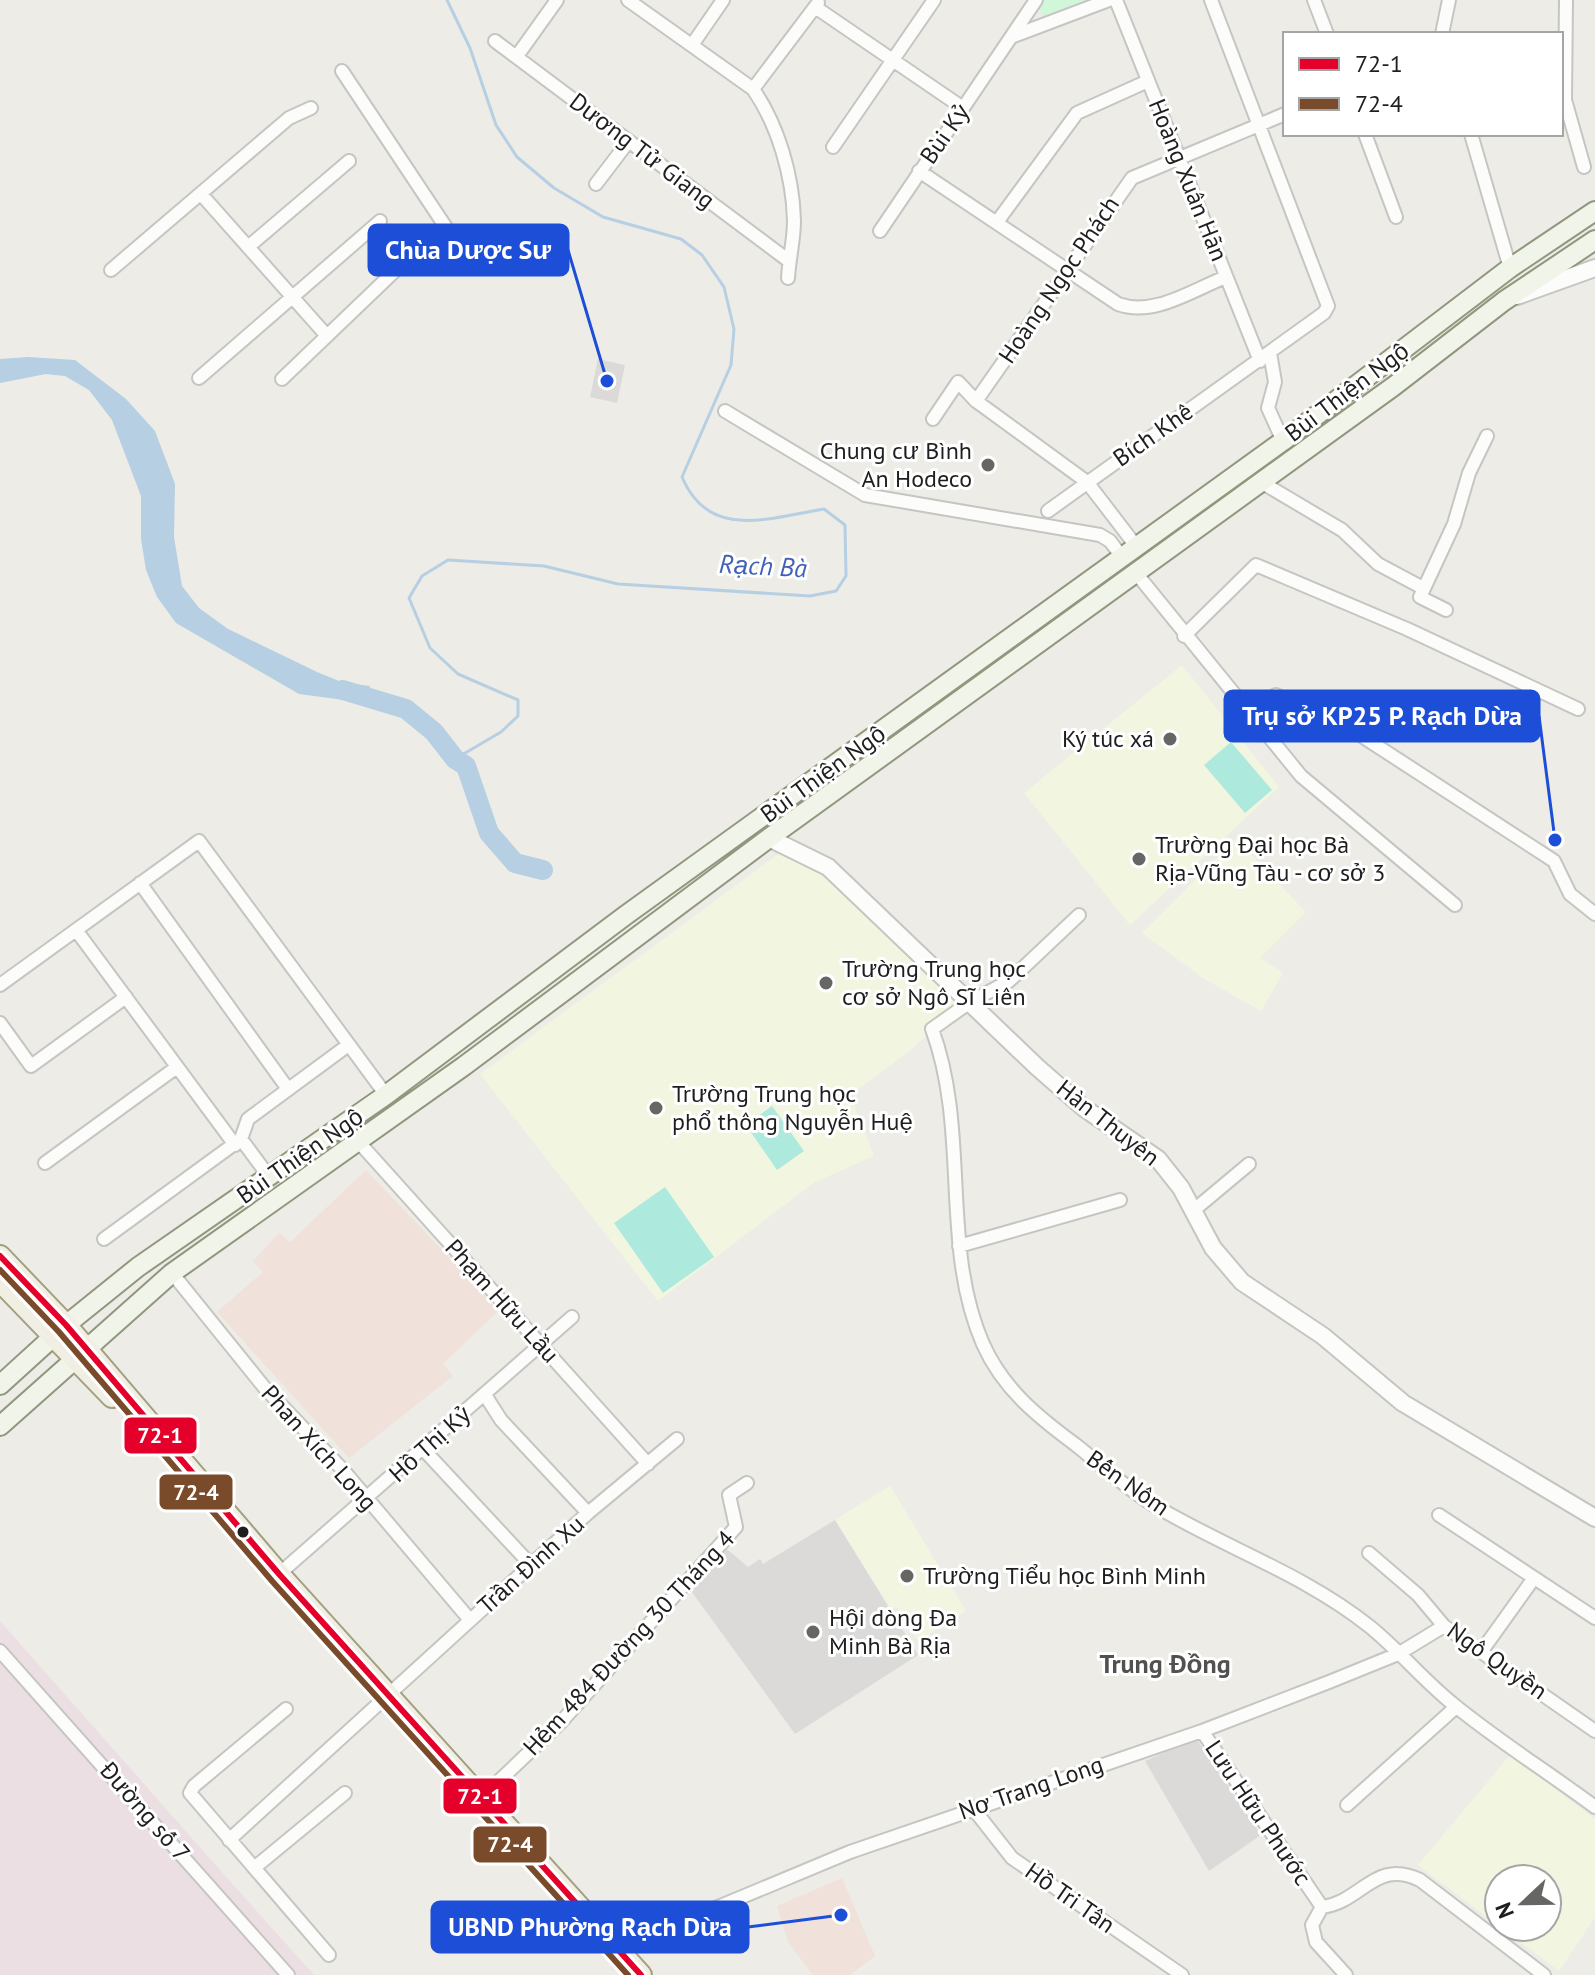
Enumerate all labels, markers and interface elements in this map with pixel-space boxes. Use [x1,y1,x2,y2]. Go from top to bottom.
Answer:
legend [1283,32,1563,136]
text: 72-1 [1355,48,1403,79]
street label: Dương Tử Giang [563,86,721,215]
text: 72-4 [1355,88,1403,119]
street label: Hoàng Xuân Hãn [1142,94,1235,265]
street label: Bùi Kỷ [913,98,976,170]
street label: Hoàng Ngọc Phách [991,190,1126,369]
callout: Chùa Dược Sư [369,225,568,275]
text: Chùa Dược Sư [385,233,551,266]
street label: Bùi Thiện Ngộ [1279,335,1415,448]
street label: Bích Khê [1107,396,1199,473]
place label: Chung cư Bình An Hodeco [820,435,972,494]
marker: Chung cư Bình An Hodeco [979,456,997,474]
water label: Rạch Bà [718,547,808,584]
callout: Trụ sở KP25 P. Rạch Dừa [1225,691,1539,741]
text: Trụ sở KP25 P. Rạch Dừa [1242,699,1522,732]
street label: Bùi Thiện Ngộ [754,718,891,829]
place label: Ký túc xá [1062,723,1154,754]
marker: Ký túc xá [1161,730,1179,748]
place label: Trường Đại học Bà Rịa-Vũng Tàu - cơ sở 3 [1155,829,1385,888]
marker: Trường Đại học Bà Rịa-Vũng Tàu - cơ sở 3 [1130,850,1148,868]
place label: Trường Trung học cơ sở Ngô Sĩ Liên [842,953,1026,1012]
marker: Trường Trung học cơ sở Ngô Sĩ Liên [817,974,835,992]
street label: Hàn Thuyên [1051,1073,1166,1173]
place label: Trường Trung học phổ thông Nguyễn Huệ [672,1078,913,1137]
marker: Trường Trung học phổ thông Nguyễn Huệ [647,1099,665,1117]
street label: Bùi Thiện Ngộ [231,1101,369,1211]
street label: Phạm Hữu Lầu [439,1232,566,1369]
street label: Phan Xích Long [255,1378,384,1517]
street label: Hồ Thị Kỷ [382,1399,477,1489]
line badge: 72-1 [123,1416,198,1455]
text: 72-1 [137,1421,183,1449]
street label: Bến Nôm [1081,1443,1176,1522]
line badge: 72-4 [158,1473,234,1511]
text: 72-4 [173,1478,219,1506]
street label: Trần Đình Xu [471,1509,590,1621]
unlabelled marker [235,1524,251,1540]
street label: Hẻm 484 Đường 30 Tháng 4 [516,1524,741,1762]
place label: Trường Tiểu học Bình Minh [923,1560,1206,1591]
marker: Trường Tiểu học Bình Minh [898,1567,916,1585]
place label: Hội dòng Đa Minh Bà Rịa [829,1602,957,1661]
street label: Ngô Quyền [1441,1615,1553,1706]
marker: Hội dòng Đa Minh Bà Rịa [804,1623,822,1641]
district label: Trung Đồng [1099,1647,1231,1680]
street label: Lưu Hữu Phước [1198,1734,1318,1891]
street label: Nơ Trang Long [955,1748,1107,1827]
street label: Đường số 7 [93,1755,197,1868]
line badge: 72-1 [442,1777,518,1815]
text: 72-1 [457,1782,503,1810]
line badge: 72-4 [472,1825,548,1864]
text: 72-4 [487,1830,533,1858]
street label: Hồ Tri Tân [1019,1855,1121,1940]
north arrow [1483,1863,1563,1943]
text: N [1489,1899,1520,1922]
callout: UBND Phường Rạch Dừa [432,1902,748,1952]
text: UBND Phường Rạch Dừa [448,1910,732,1943]

